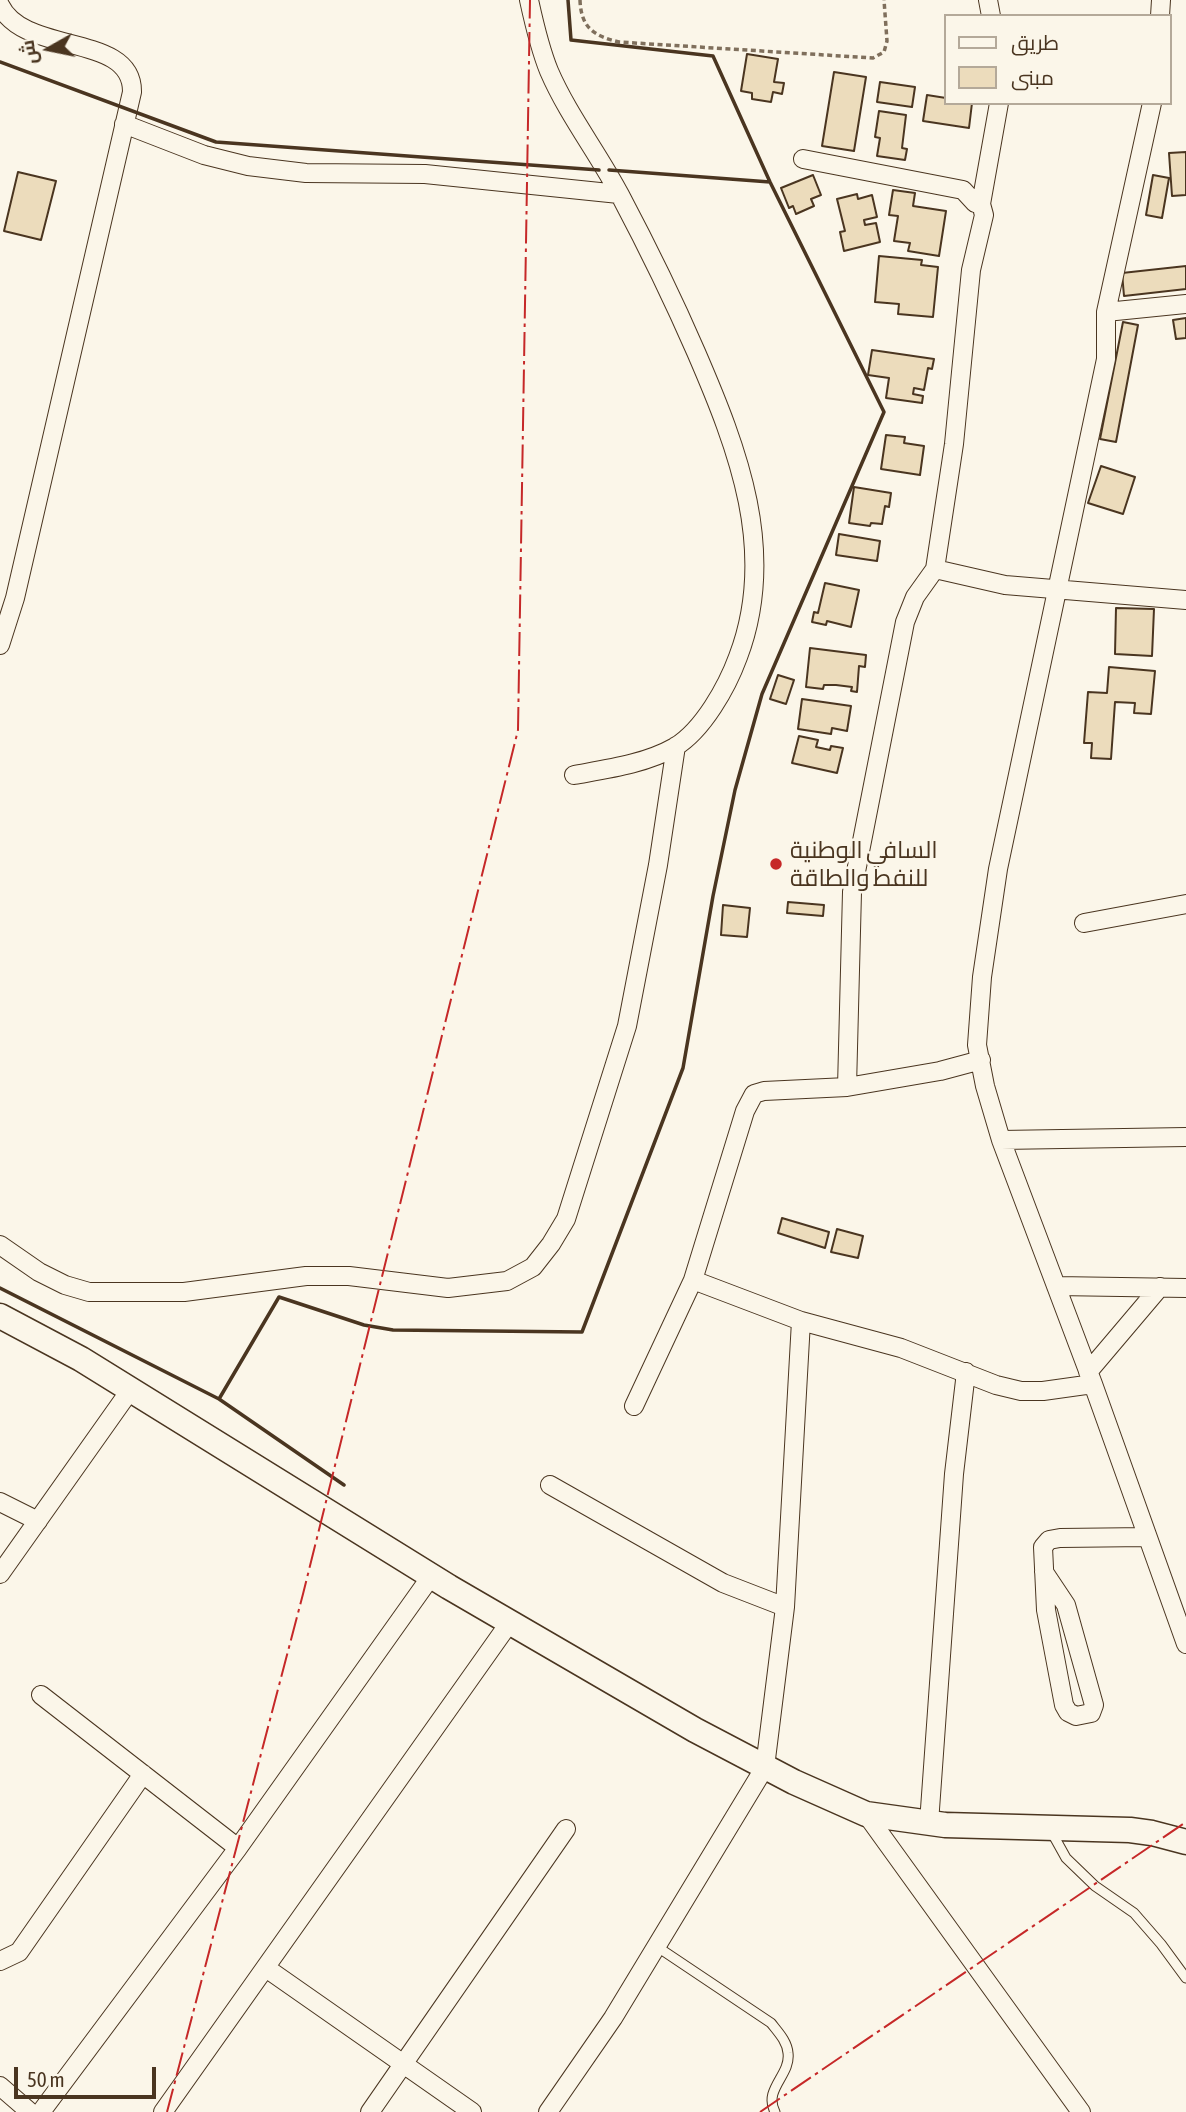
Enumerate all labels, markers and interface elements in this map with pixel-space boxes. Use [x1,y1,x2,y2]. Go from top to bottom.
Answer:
north arrow [14,14,84,84]
legend [944,14,1172,105]
text: طريق [1011,30,1059,54]
text: ش [15,39,41,66]
text: مبنى [1011,65,1054,89]
place label: السافي الوطنية للنفط والطاقة [790,836,938,892]
marker: السافي الوطنية للنفط والطاقة [768,856,784,872]
scale bar [18,2052,159,2096]
text: 50 m [27,2067,65,2091]

